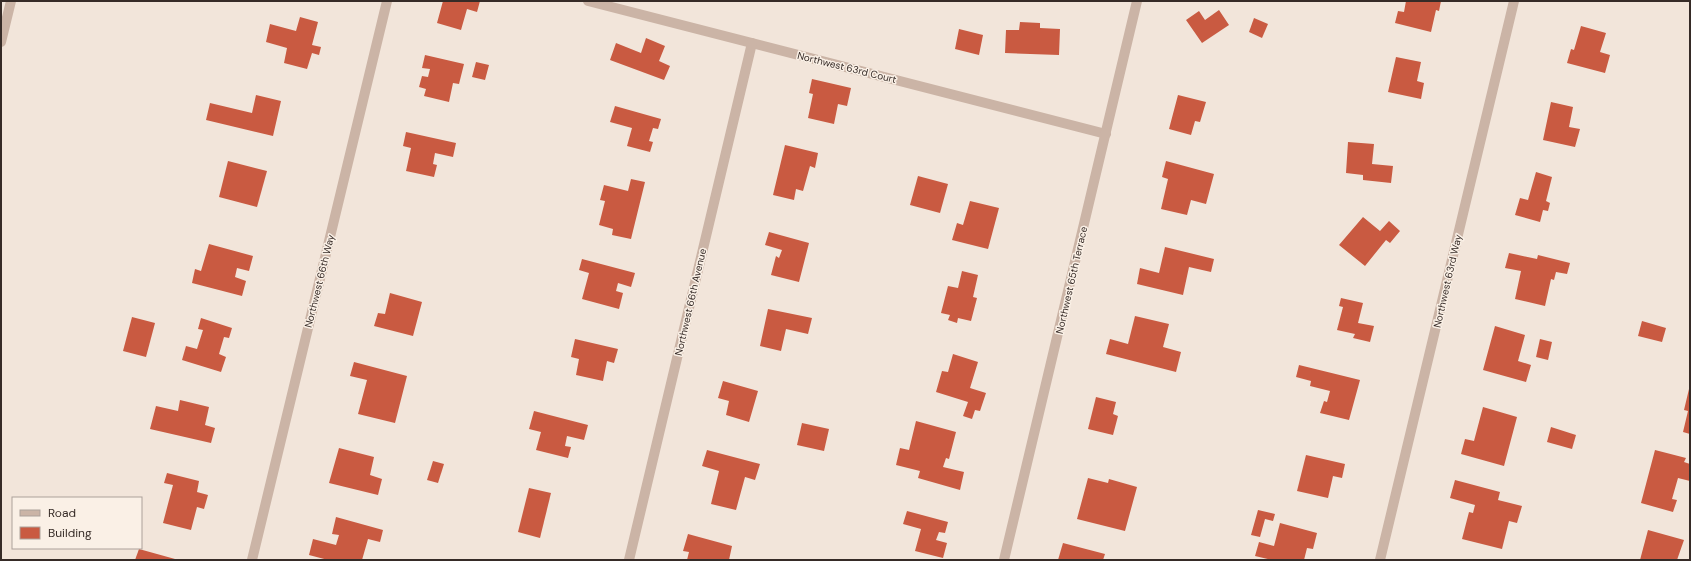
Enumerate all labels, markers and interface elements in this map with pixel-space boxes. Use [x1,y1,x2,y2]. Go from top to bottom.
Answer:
street label: Northwest 63rd Court [796,49,898,86]
street label: Northwest 65th Terrace [1053,225,1090,335]
street label: Northwest 66th Way [302,233,337,329]
street label: Northwest 63rd Way [1430,233,1465,329]
street label: Northwest 66th Avenue [672,247,709,357]
legend [12,497,142,549]
text: Road [48,505,76,521]
text: Building [48,525,92,541]

